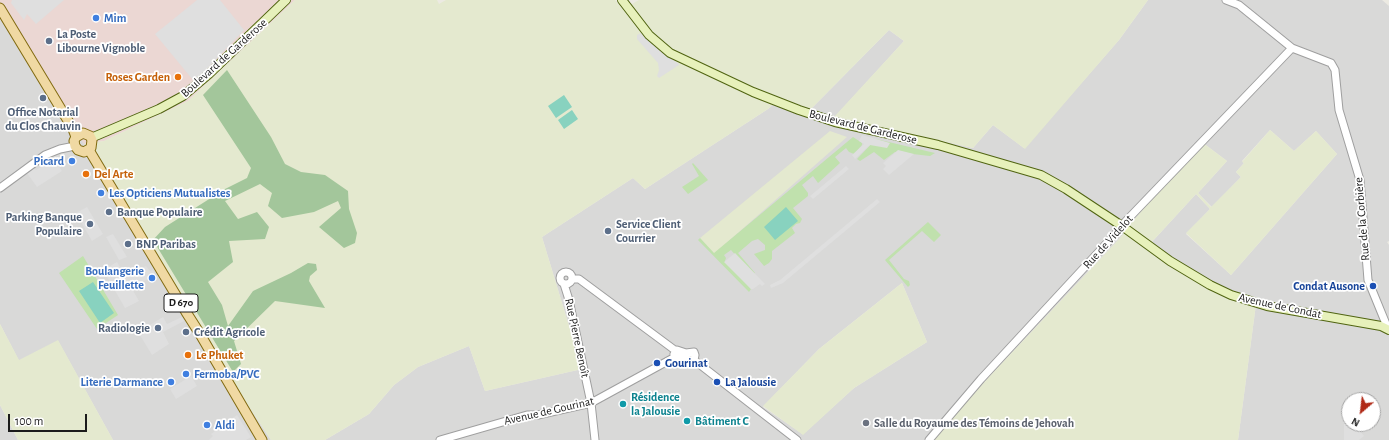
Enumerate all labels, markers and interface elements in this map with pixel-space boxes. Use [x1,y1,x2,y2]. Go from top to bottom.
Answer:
place label: Mim [104,11,126,25]
marker: Mim [91,13,101,23]
street label: Boulevard de Garderose [178,16,270,100]
place label: La Poste Libourne Vignoble [57,27,145,55]
marker: La Poste Libourne Vignoble [44,36,54,46]
place label: Roses Garden [105,70,170,84]
marker: Roses Garden [173,72,183,82]
marker: Office Notarial du Clos Chauvin [38,93,48,103]
place label: Office Notarial du Clos Chauvin [5,105,81,133]
street label: Boulevard de Garderose [808,107,918,147]
place label: Picard [34,154,64,168]
marker: Picard [67,156,77,166]
place label: Del Arte [94,167,133,181]
marker: Del Arte [81,169,91,179]
street label: Rue de la Corbière [1351,177,1373,261]
place label: Les Opticiens Mutualistes [109,186,230,200]
marker: Les Opticiens Mutualistes [96,188,106,198]
place label: Banque Populaire [117,205,203,219]
marker: Banque Populaire [104,207,114,217]
place label: Parking Banque Populaire [5,210,82,238]
street label: Rue de Videlot [1080,212,1136,272]
place label: Service Client Courrier [616,217,681,245]
marker: Parking Banque Populaire [85,219,95,229]
marker: Service Client Courrier [603,226,613,236]
place label: BNP Paribas [136,237,196,251]
marker: BNP Paribas [123,239,133,249]
place label: Boulangerie Feuillette [85,264,144,292]
marker: Boulangerie Feuillette [147,273,157,283]
place label: Condat Ausone [1293,279,1365,293]
marker: Condat Ausone [1368,281,1378,291]
street label: Avenue de Condat [1237,290,1323,322]
road number: D 670 [164,294,198,312]
street label: Rue Pierre Benoît [562,297,592,379]
place label: Radiologie [98,321,150,335]
marker: Radiologie [153,323,163,333]
place label: Crédit Agricole [194,325,265,339]
marker: Crédit Agricole [181,327,191,337]
place label: Le Phuket [196,348,243,362]
marker: Le Phuket [183,350,193,360]
place label: Gourinat [665,356,708,370]
marker: Gourinat [652,358,662,368]
place label: Fermoba/PVC [194,367,260,381]
marker: Fermoba/PVC [181,369,191,379]
place label: Literie Darmance [81,375,163,389]
place label: La Jalousie [725,375,776,389]
marker: Literie Darmance [166,377,176,387]
marker: La Jalousie [712,377,722,387]
place label: Résidence la Jalousie [631,390,680,418]
north arrow [1341,392,1381,432]
street label: Avenue de Gourinat [503,394,595,428]
marker: Résidence la Jalousie [618,399,628,409]
scale bar [10,406,89,432]
place label: Bâtiment C [695,414,749,428]
text: 100 m [15,415,43,427]
marker: Bâtiment C [682,416,692,426]
place label: Salle du Royaume des Témoins de Jehovah [874,416,1074,430]
text: N [1350,416,1362,429]
place label: Aldi [215,418,235,432]
marker: Salle du Royaume des Témoins de Jehovah [861,418,871,428]
marker: Aldi [202,420,212,430]

